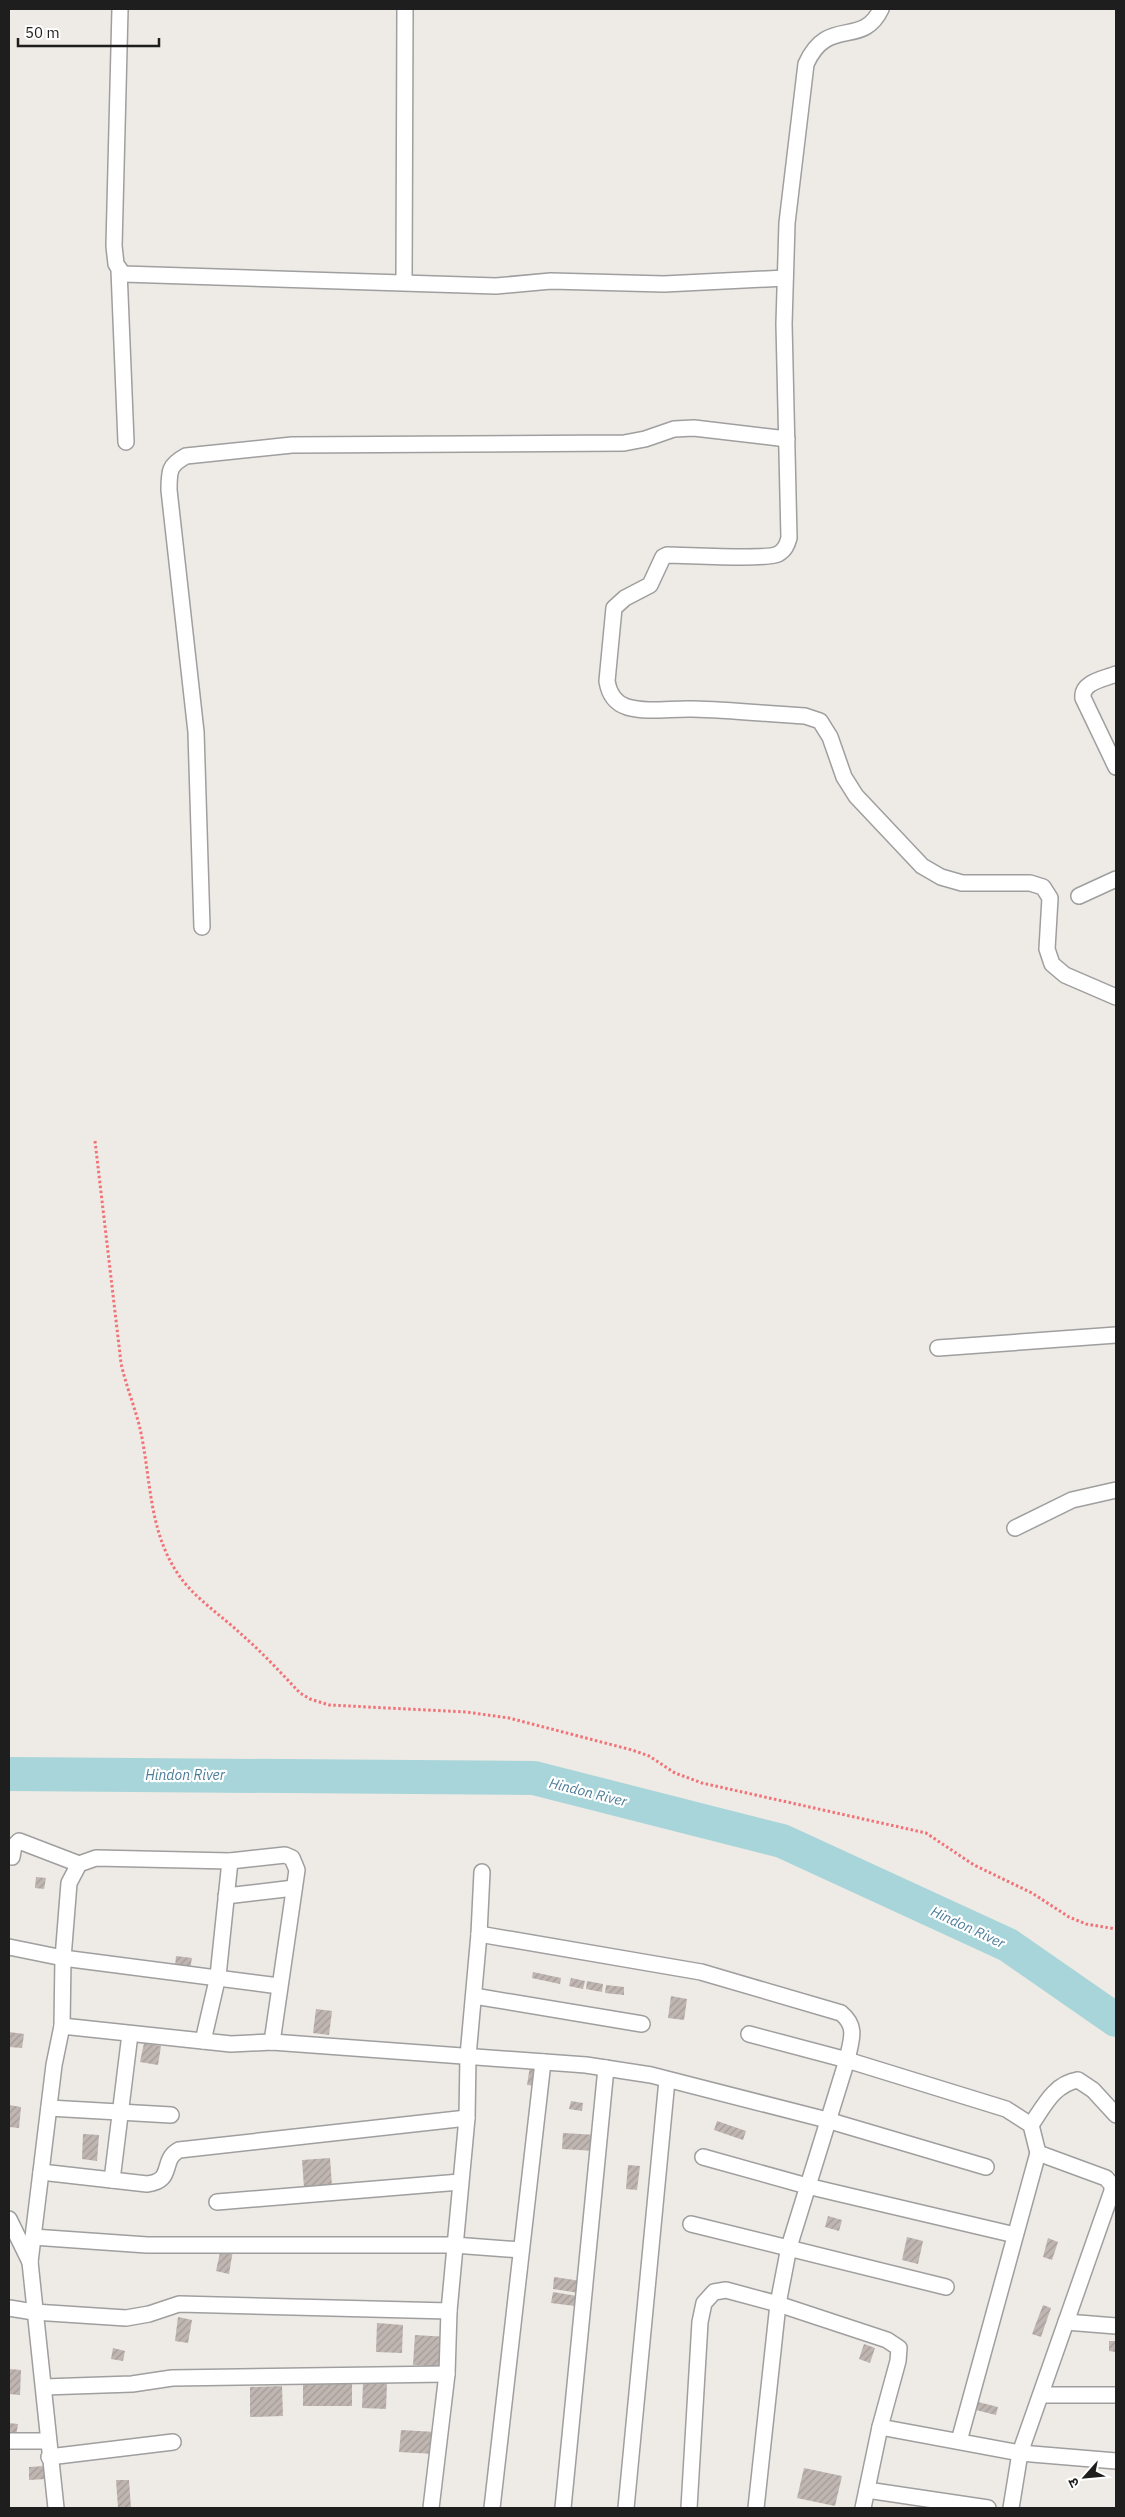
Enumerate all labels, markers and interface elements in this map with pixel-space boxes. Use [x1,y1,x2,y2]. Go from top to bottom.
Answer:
scale bar [18,15,159,47]
text: 50 m [25,23,60,42]
water label: Hindon River [145,1766,226,1784]
water label: Hindon River [547,1774,630,1811]
water label: Hindon River [928,1902,1009,1952]
north arrow [1060,2452,1110,2502]
text: उ [1063,2474,1083,2491]

